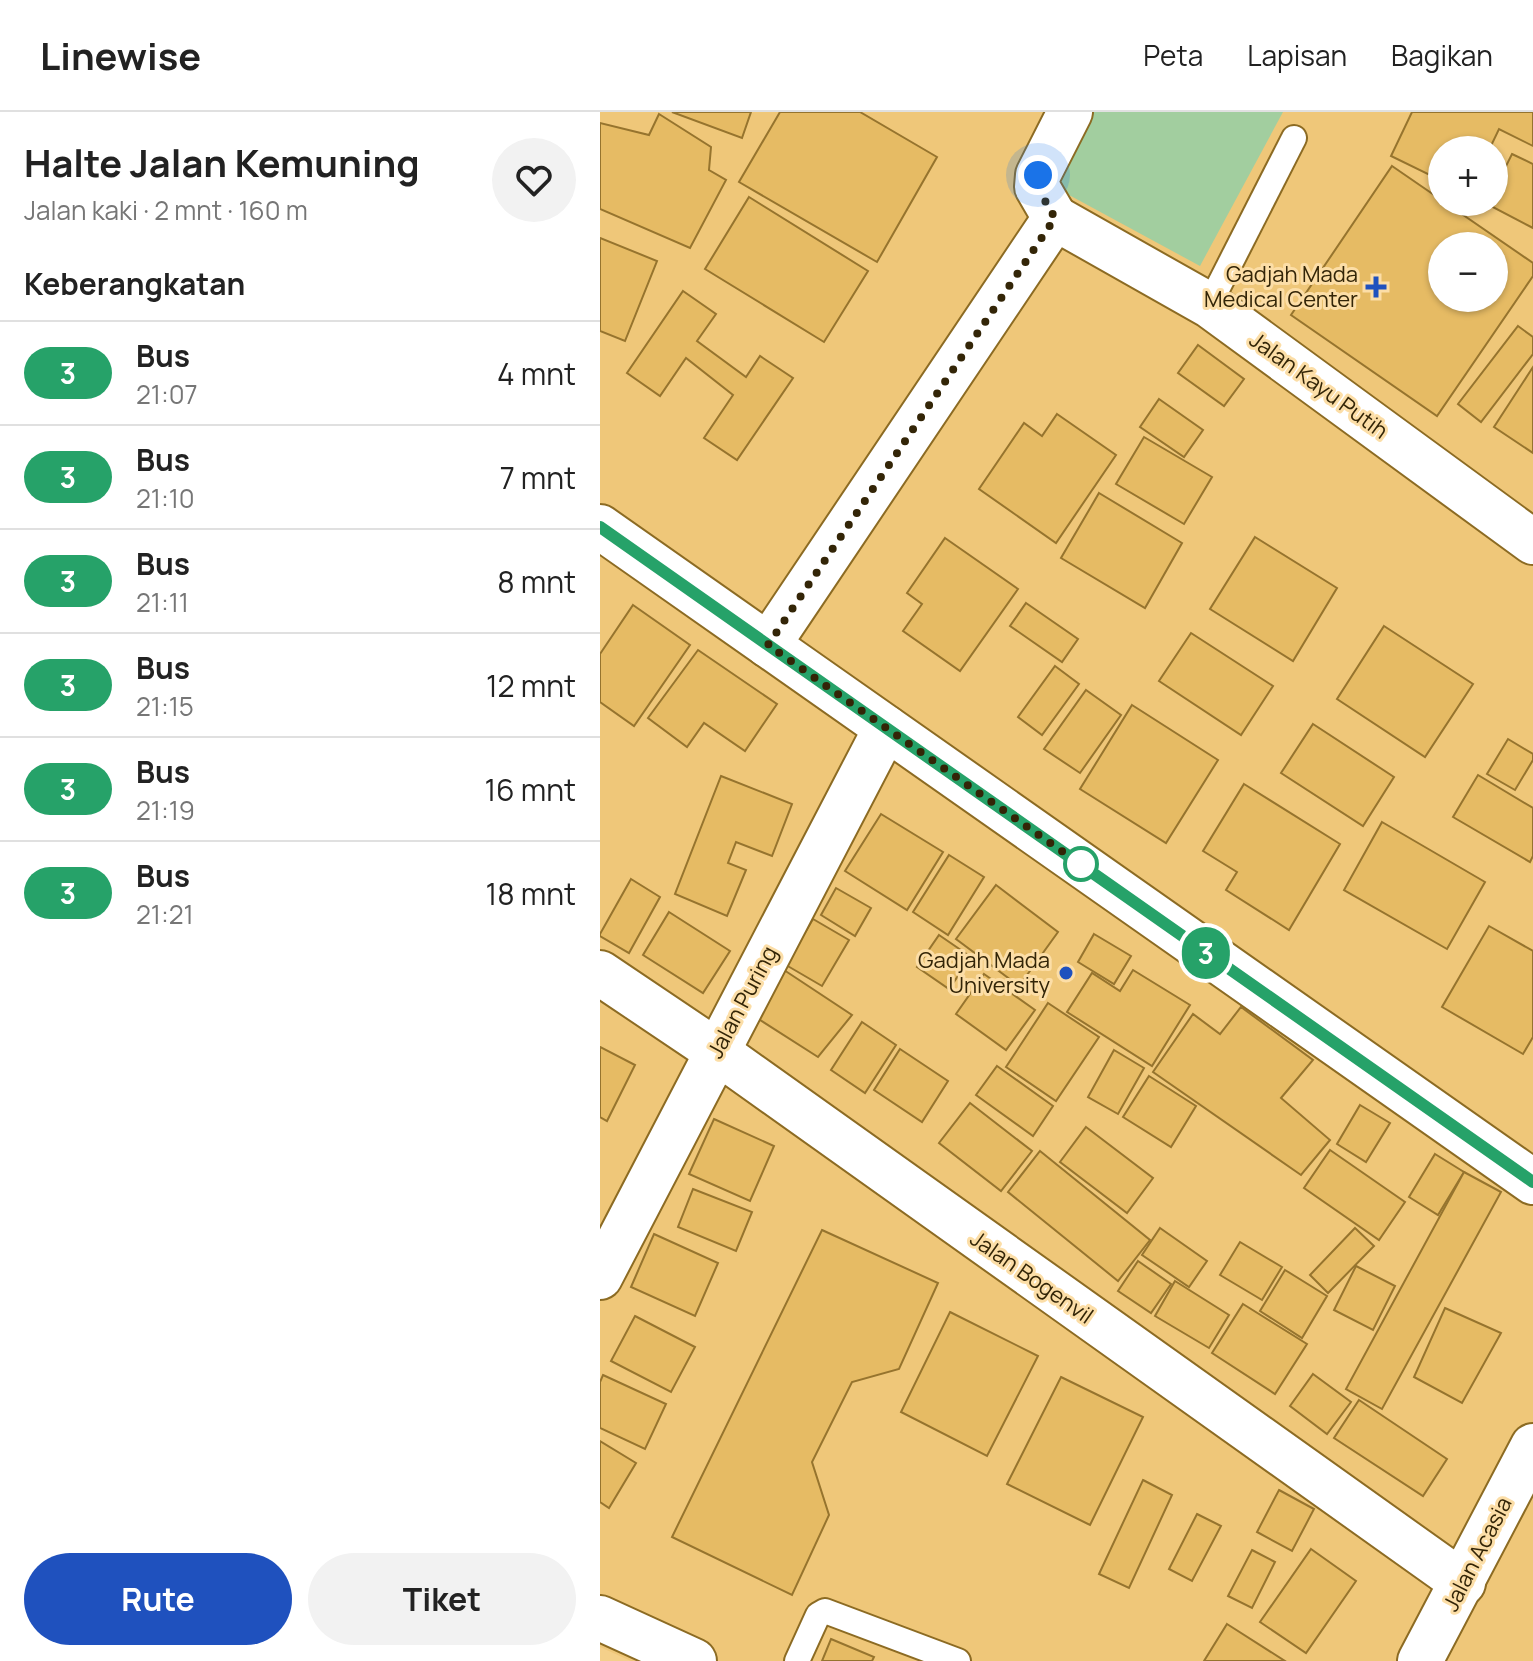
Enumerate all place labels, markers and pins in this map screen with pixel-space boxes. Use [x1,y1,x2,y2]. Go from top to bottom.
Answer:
place label: Gadjah Mada Medical Center [1204,259,1358,314]
marker: Gadjah Mada Medical Center [1365,276,1387,298]
unlabelled marker [1064,847,1098,881]
place label: Gadjah Mada University [918,945,1050,1000]
marker: Gadjah Mada University [1057,964,1075,982]

